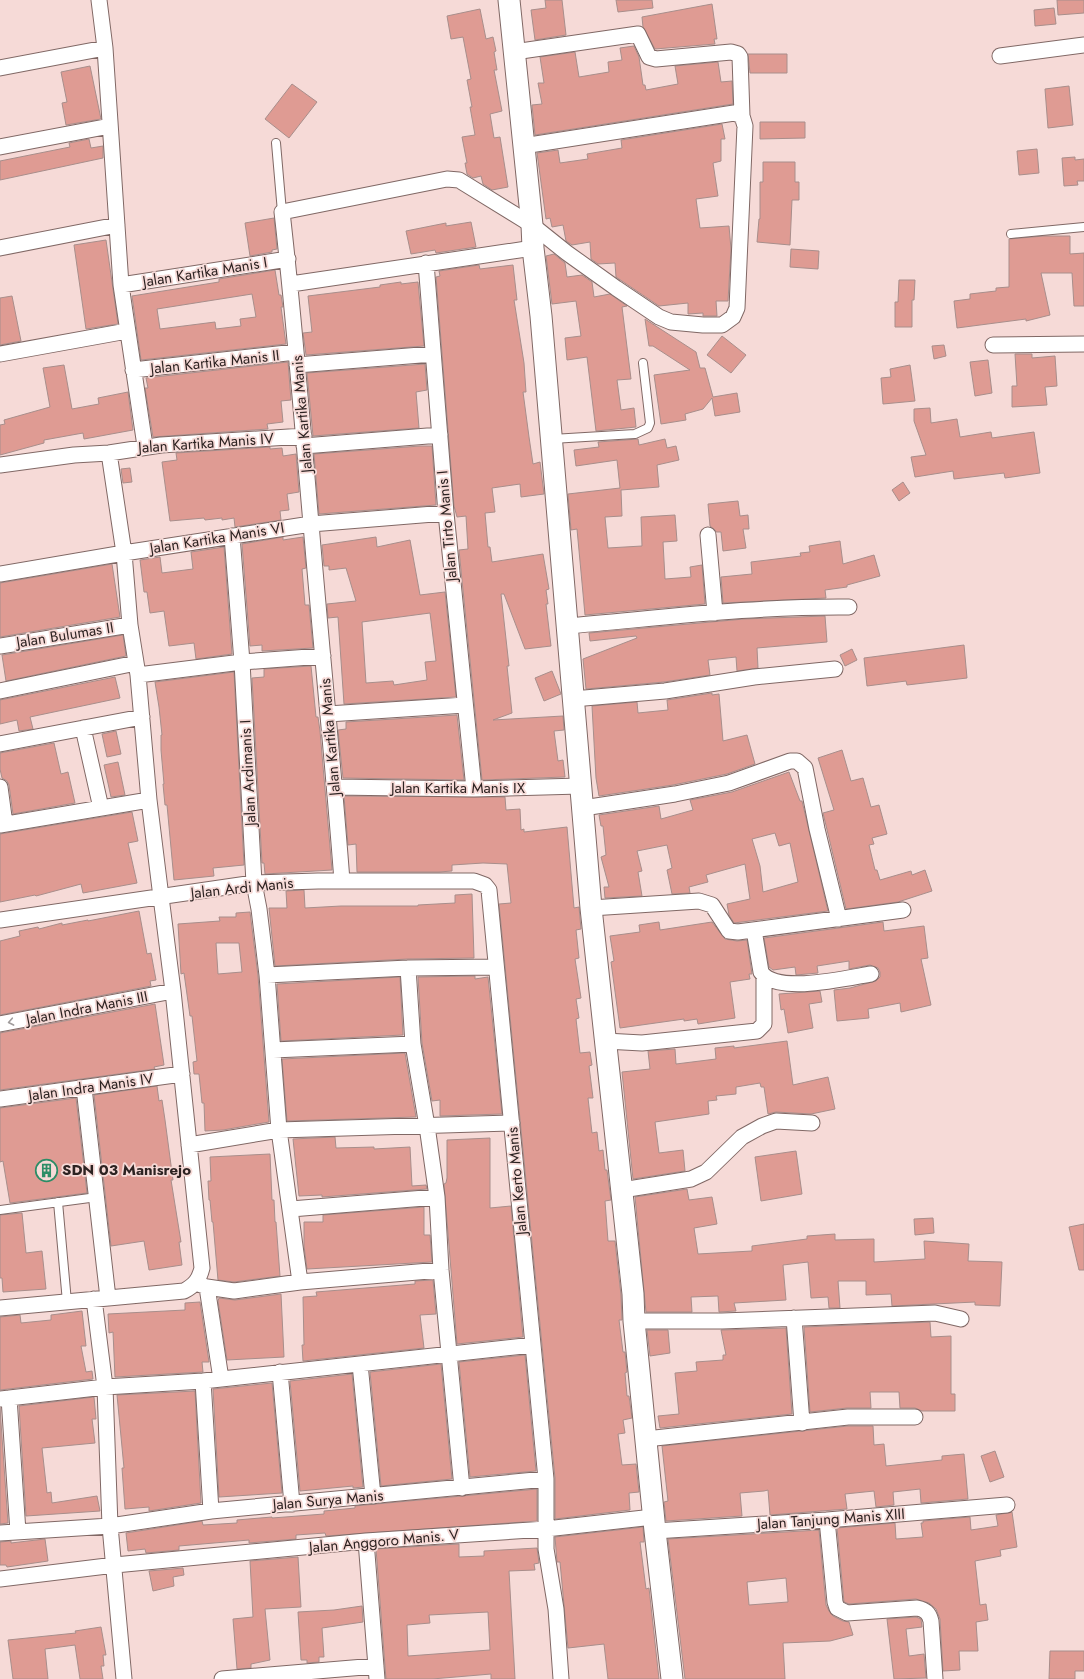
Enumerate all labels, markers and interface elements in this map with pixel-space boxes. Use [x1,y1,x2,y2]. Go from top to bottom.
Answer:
street label: Jalan Kartika Manis I [139,251,269,293]
street label: Jalan Kartika Manis II [147,344,281,380]
street label: Jalan Kartika Manis [286,354,318,476]
street label: Jalan Kartika Manis IV [136,427,275,459]
street label: Jalan Tirto Manis I [431,469,463,585]
street label: Jalan Kartika Manis VI [146,517,286,560]
street label: Jalan Bulumas II [13,616,115,654]
street label: Jalan Kartika Manis [314,677,346,799]
street label: Jalan Ardimanis I [234,719,262,829]
street label: Jalan Kartika Manis IX [389,777,526,799]
street label: Jalan Ardi Manis [188,872,294,905]
street label: Jalan Indra Manis III [22,985,150,1031]
one-way arrow [8,1018,15,1026]
street label: Jalan Indra Manis IV [25,1067,155,1107]
street label: Jalan Kerto Manis [501,1126,533,1238]
building icon: SDN 03 Manisrejo [33,1157,59,1183]
place label: SDN 03 Manisrejo [62,1159,191,1181]
street label: Jalan Surya Manis [270,1484,384,1516]
street label: Jalan Tanjung Manis XIII [754,1503,906,1535]
street label: Jalan Anggoro Manis. V [306,1523,460,1559]

